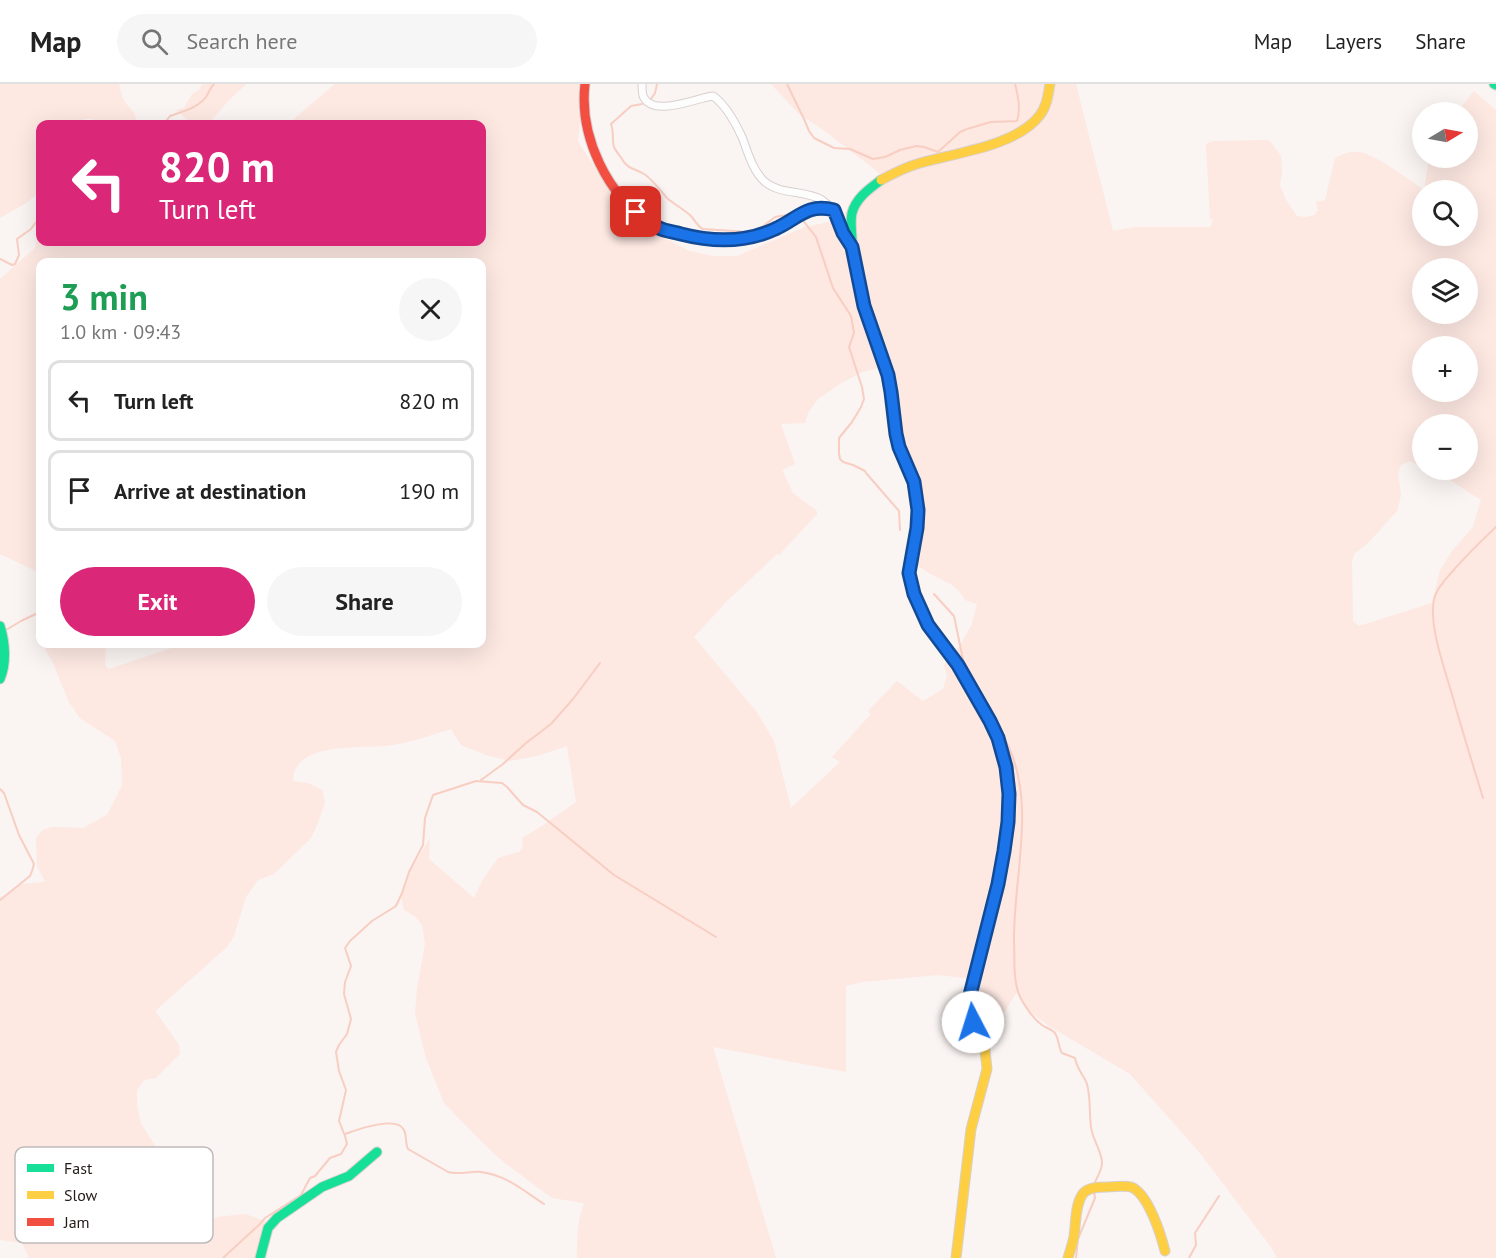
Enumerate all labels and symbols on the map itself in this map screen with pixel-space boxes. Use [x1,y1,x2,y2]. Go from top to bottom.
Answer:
north arrow [1412,102,1478,168]
pin [610,186,661,237]
position arrow [941,990,1005,1054]
legend [15,1147,213,1243]
text: Fast [64,1158,93,1178]
text: Slow [64,1185,98,1205]
text: Jam [63,1212,90,1232]

